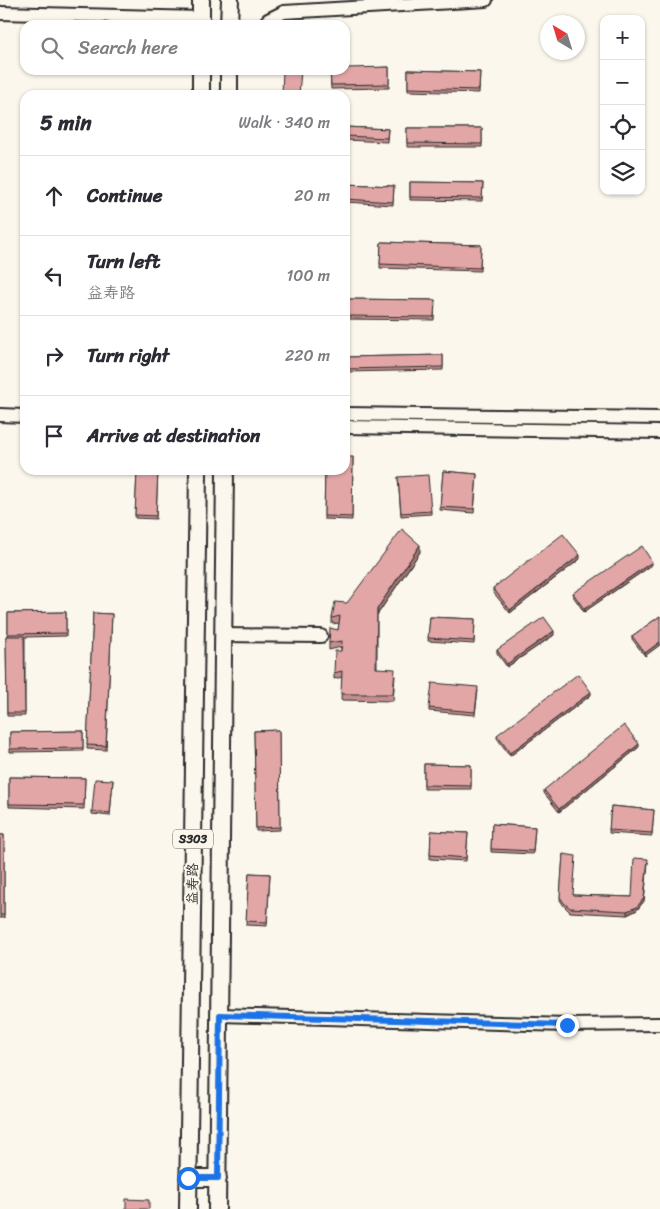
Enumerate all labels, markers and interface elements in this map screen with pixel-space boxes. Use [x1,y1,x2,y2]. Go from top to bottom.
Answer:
north arrow [540,15,585,60]
map controls [600,15,645,195]
button: + [600,15,645,60]
search box [20,20,350,75]
text: Search here [78,31,178,64]
icon: search [38,34,66,62]
button: − [600,60,645,105]
text: 5 min [40,104,92,142]
button: locate [600,105,645,150]
text: Walk · 340 m [239,108,330,137]
button: layers [600,150,645,195]
text: Continue [87,179,163,212]
text: 20 m [294,181,330,210]
icon: ahead [40,182,68,210]
text: Turn left [87,245,160,278]
text: 100 m [286,261,330,290]
icon: left [40,262,68,290]
text: 益寿路 [87,278,135,307]
text: Turn right [87,339,169,372]
text: 220 m [285,341,330,370]
icon: right [40,342,68,370]
text: Arrive at destination [87,419,260,452]
icon: arrive [40,422,68,450]
road number: S303 [173,830,213,849]
street label: 益寿路 [180,863,205,905]
route end [556,1014,579,1037]
route start [177,1167,200,1190]

